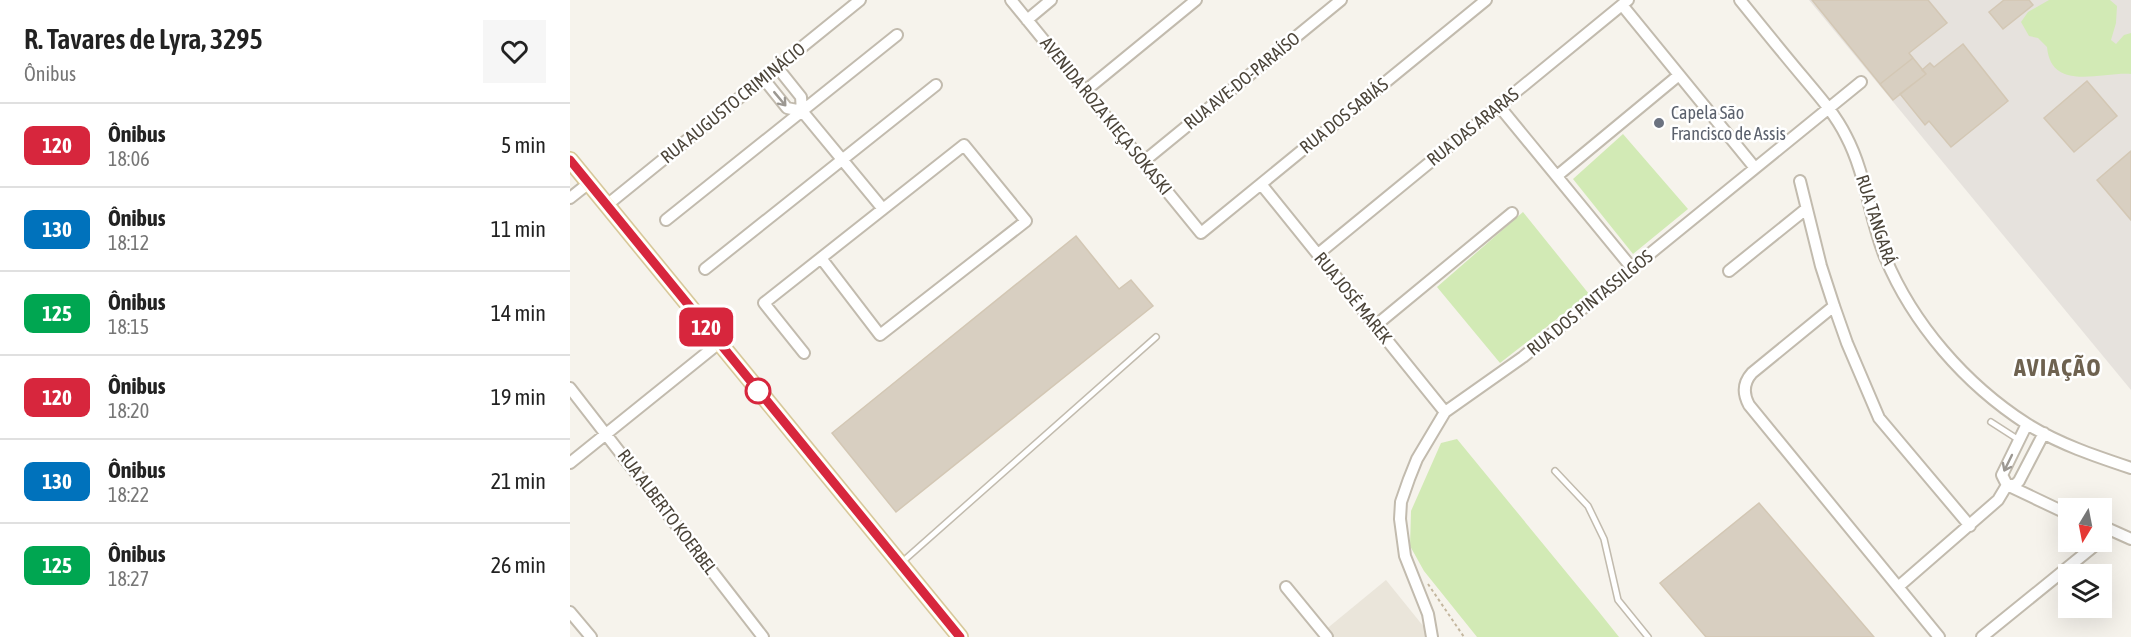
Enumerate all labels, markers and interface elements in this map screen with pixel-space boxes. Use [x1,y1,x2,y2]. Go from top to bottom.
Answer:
button: heart [483,20,546,83]
text: R. Tavares de Lyra, 3295 [24,23,263,55]
street label: RUA AVE-DO-PARAÍSO [1180,27,1304,134]
street label: AVENIDA ROZA KIEÇA SOKASKI [1036,33,1177,199]
street label: RUA AUGUSTO CRIMINÁCIO [656,38,809,167]
text: Ônibus [24,62,76,85]
street label: RUA DOS SABIÁS [1295,73,1392,158]
street label: RUA DAS ARARAS [1423,83,1523,170]
one-way arrow [773,91,787,106]
place label: Capela São Francisco de Assis [1671,102,1786,144]
marker: Capela São Francisco de Assis [1652,116,1666,130]
text: Ônibus [108,121,165,147]
text: 5 min [501,132,546,158]
text: 120 [42,133,72,157]
text: 18:06 [108,147,150,170]
street label: RUA TANGARÁ [1852,172,1901,268]
text: Ônibus [108,205,165,231]
text: 11 min [491,216,546,242]
text: 130 [42,217,72,241]
text: 18:12 [108,231,149,254]
street label: RUA DOS PINTASSILGOS [1523,245,1657,360]
street label: RUA JOSÉ MAREK [1310,248,1397,348]
text: Ônibus [108,289,165,315]
text: 14 min [491,300,546,326]
text: 125 [42,301,72,325]
line badge: 120 [672,308,740,346]
text: 18:15 [108,315,149,338]
text: 120 [691,315,721,339]
district label: AVIAÇÃO [2013,354,2102,381]
text: Ônibus [108,373,165,399]
unlabelled marker [745,378,771,404]
text: 19 min [491,384,546,410]
text: 120 [42,385,72,409]
text: 18:20 [108,399,149,422]
street label: RUA ALBERTO KOERBEL [614,445,721,578]
one-way arrow [2002,453,2013,471]
text: Ônibus [108,457,165,483]
text: 21 min [491,468,546,494]
text: 130 [42,469,72,493]
text: 18:22 [108,483,149,506]
north arrow [2058,498,2112,552]
map controls [2058,498,2112,618]
text: Ônibus [108,541,165,567]
text: 26 min [491,552,546,578]
text: 125 [42,553,72,577]
button: layers [2058,564,2112,618]
text: 18:27 [108,567,149,590]

